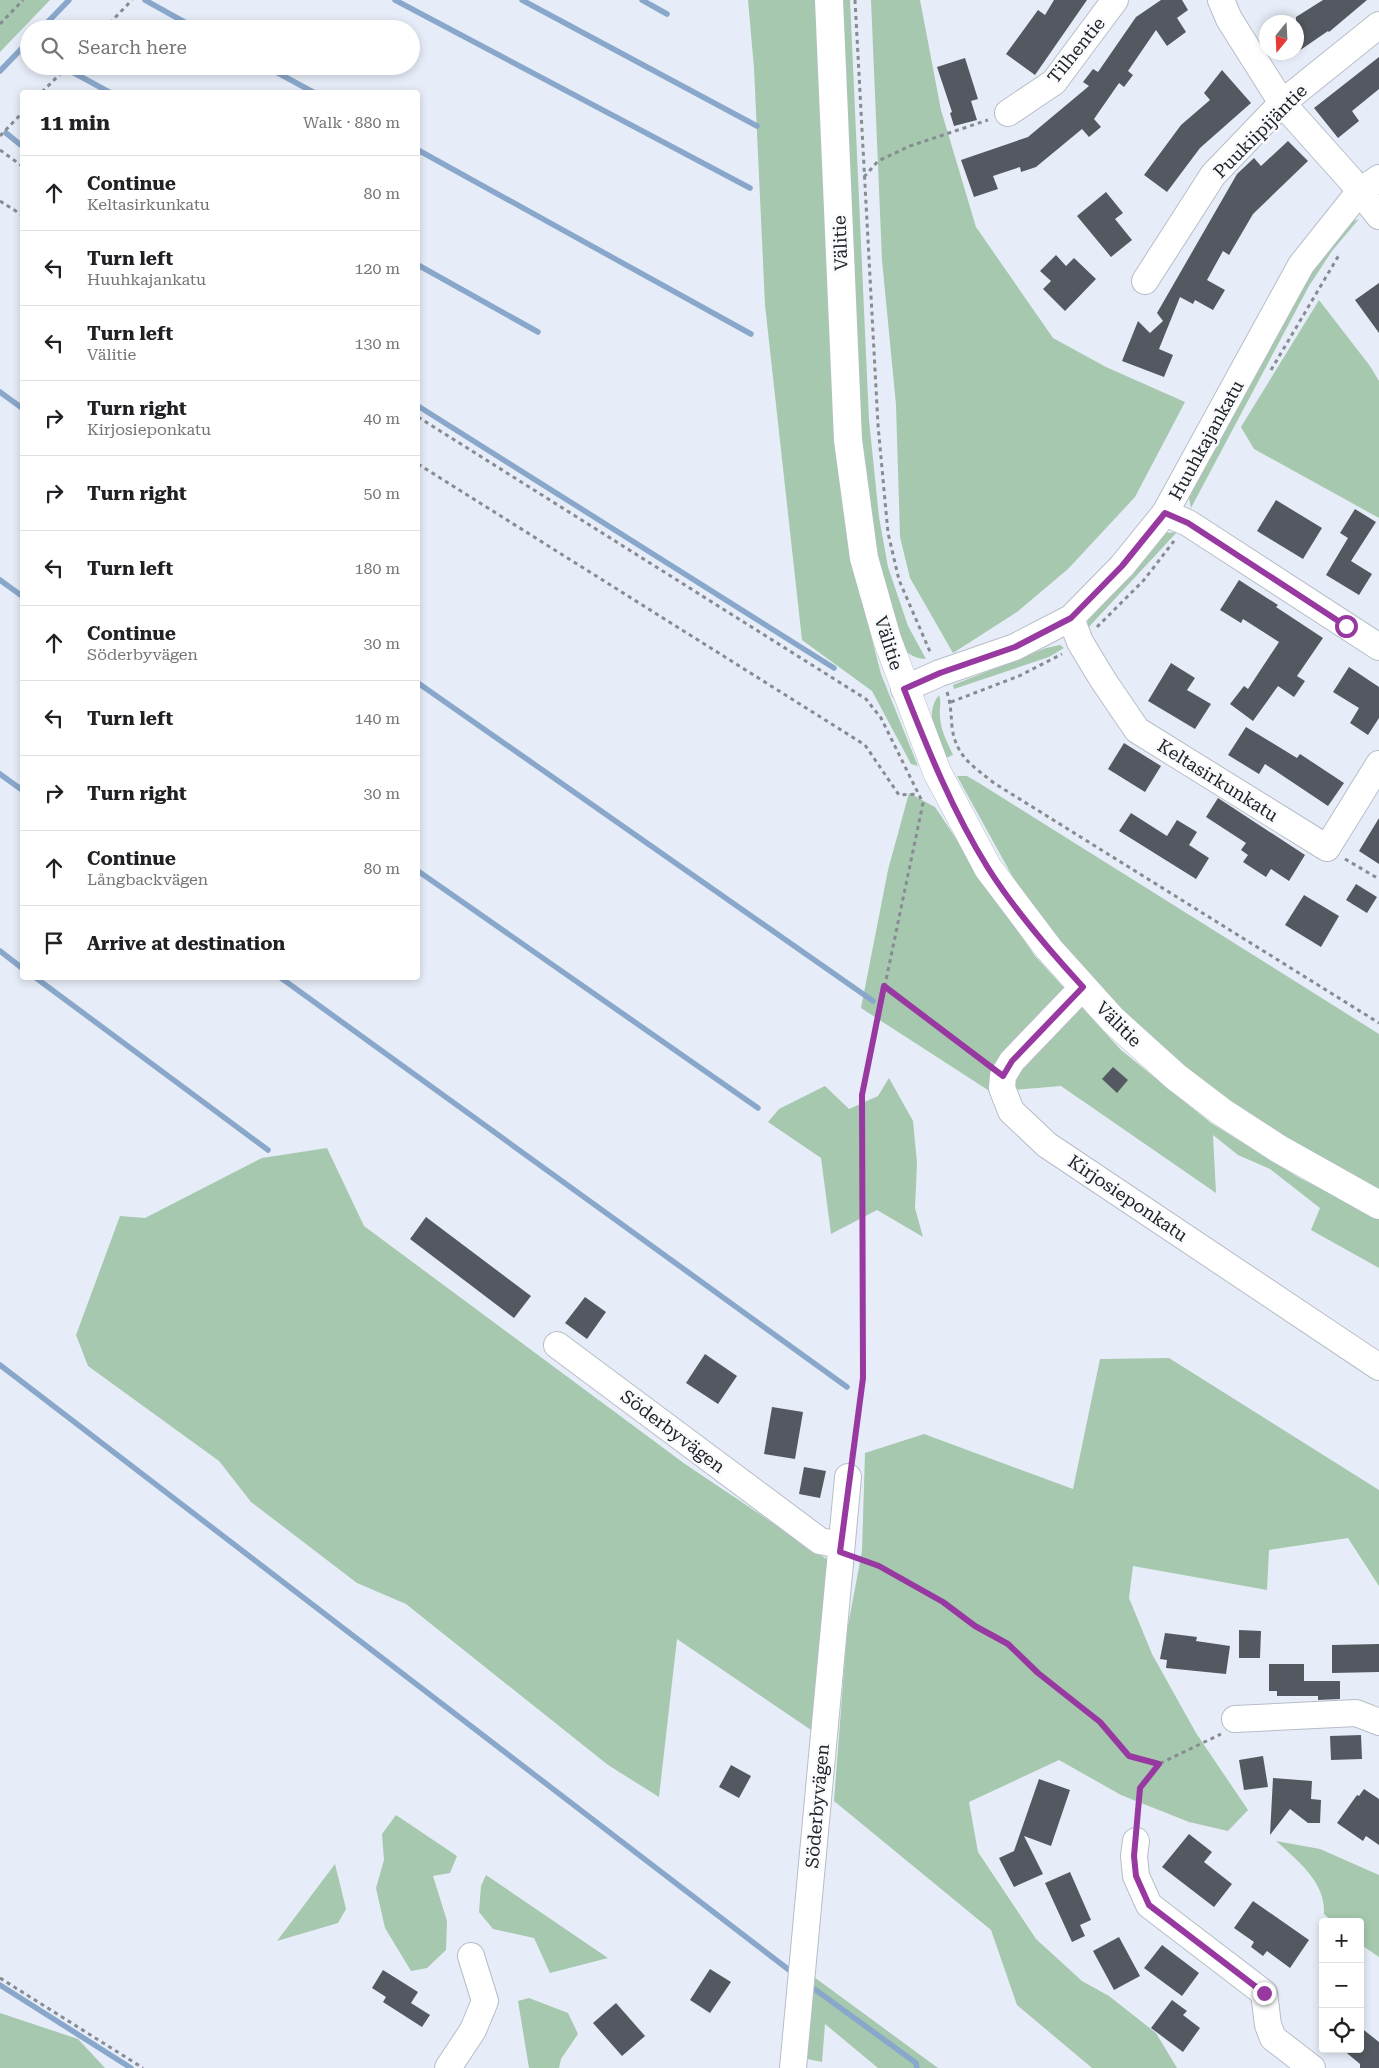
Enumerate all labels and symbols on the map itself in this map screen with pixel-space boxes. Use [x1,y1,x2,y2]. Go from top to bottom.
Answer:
street label: Tilhentie [1043,13,1109,87]
north arrow [1259,15,1304,60]
street label: Puukiipijäntie [1209,80,1311,182]
street label: Välitie [829,215,851,271]
street label: Huuhkajankatu [1164,376,1248,504]
street label: Välitie [870,613,908,673]
route start [1335,615,1358,638]
street label: Keltasirkunkatu [1154,734,1282,826]
street label: Välitie [1092,997,1146,1051]
street label: Kirjosieponkatu [1064,1150,1192,1246]
street label: Söderbyvägen [617,1385,729,1477]
street label: Söderbyvägen [801,1743,833,1869]
route end [1253,1982,1276,2005]

